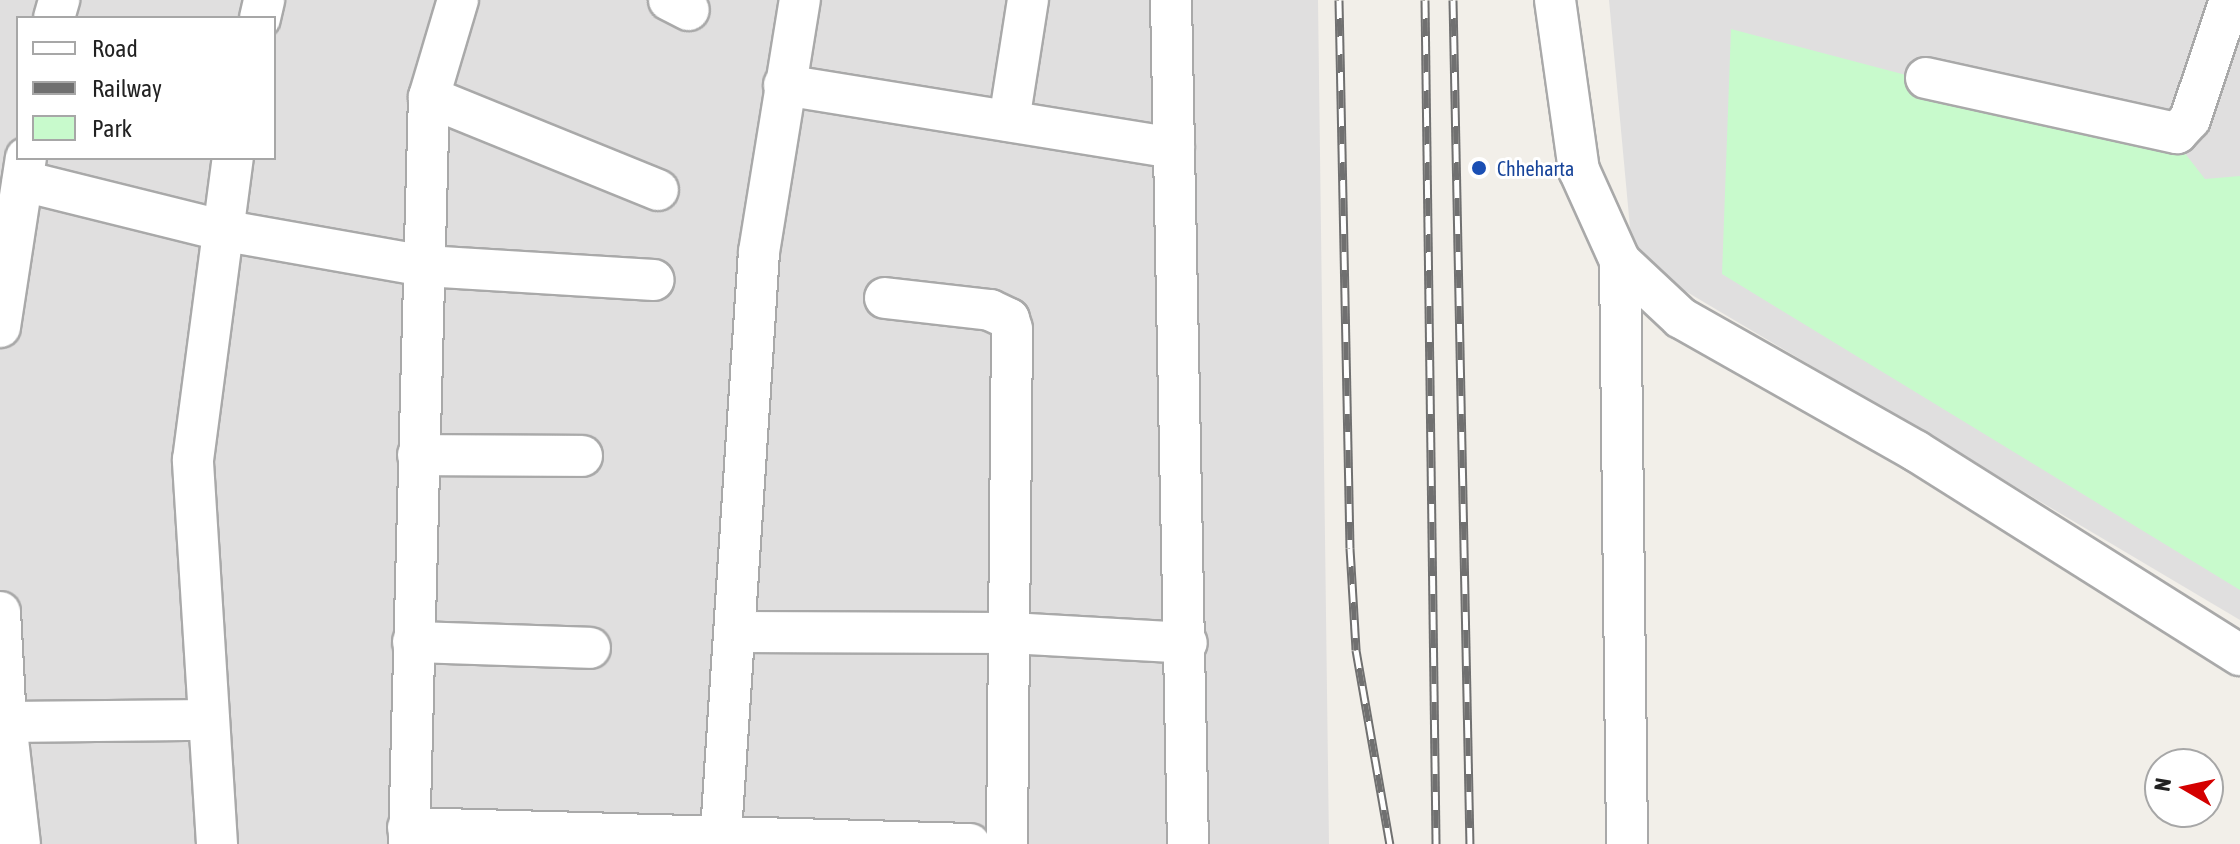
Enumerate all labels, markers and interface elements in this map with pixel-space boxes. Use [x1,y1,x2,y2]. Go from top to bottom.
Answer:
legend [16,16,276,160]
text: Road [92,35,138,62]
text: Railway [92,75,162,102]
text: Park [92,115,132,142]
place label: Chheharta [1497,156,1574,180]
marker: Chheharta [1468,157,1490,179]
north arrow [2144,748,2224,828]
text: N [2148,776,2176,793]

